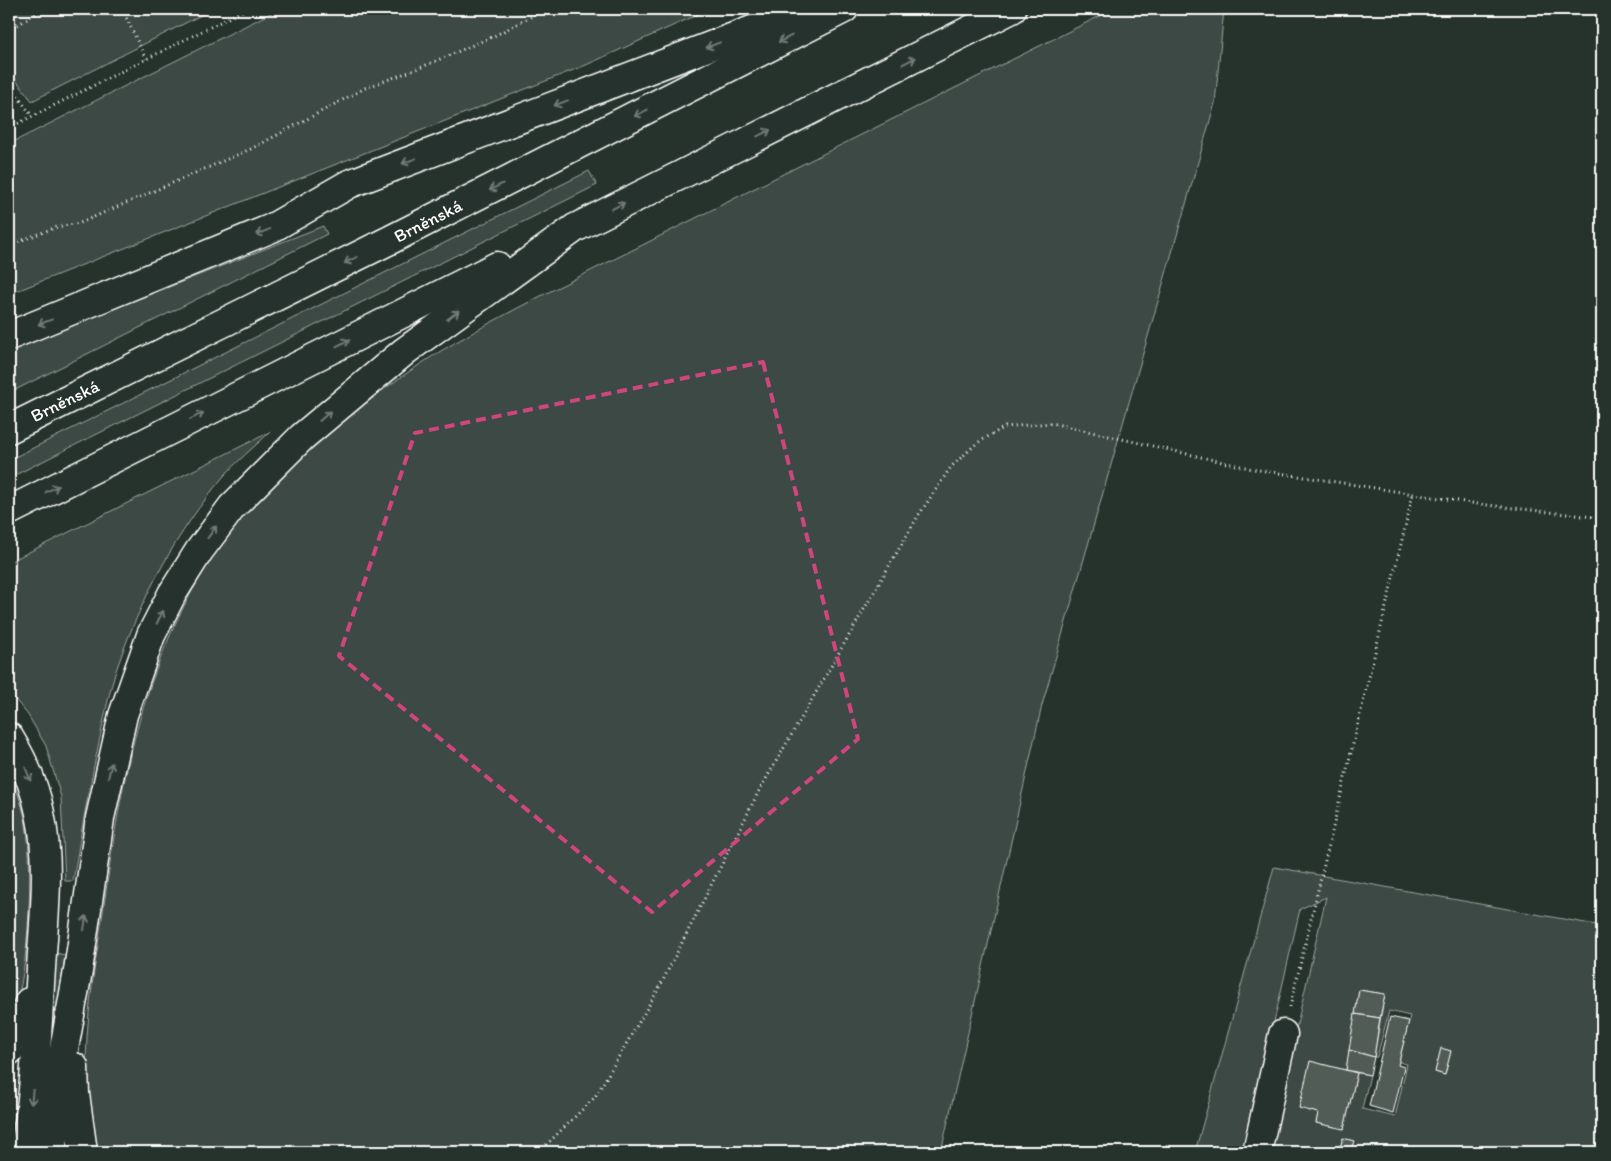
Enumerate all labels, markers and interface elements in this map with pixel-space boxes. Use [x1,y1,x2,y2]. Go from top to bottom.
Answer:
one-way arrow [778,34,793,44]
one-way arrow [706,41,721,50]
one-way arrow [901,55,916,65]
one-way arrow [554,99,569,108]
one-way arrow [633,108,648,118]
one-way arrow [756,128,771,138]
one-way arrow [402,157,417,166]
one-way arrow [489,183,504,192]
street label: Brněnská [390,194,466,248]
one-way arrow [610,201,625,210]
one-way arrow [256,227,271,237]
one-way arrow [344,256,359,265]
one-way arrow [446,310,460,320]
one-way arrow [37,318,53,327]
one-way arrow [335,338,350,347]
street label: Brněnská [27,375,104,427]
one-way arrow [190,411,205,421]
one-way arrow [319,411,332,422]
one-way arrow [44,484,59,493]
one-way arrow [207,525,217,539]
one-way arrow [155,609,165,624]
one-way arrow [106,763,115,779]
one-way arrow [24,765,33,781]
one-way arrow [81,915,91,931]
one-way arrow [27,1089,36,1105]

